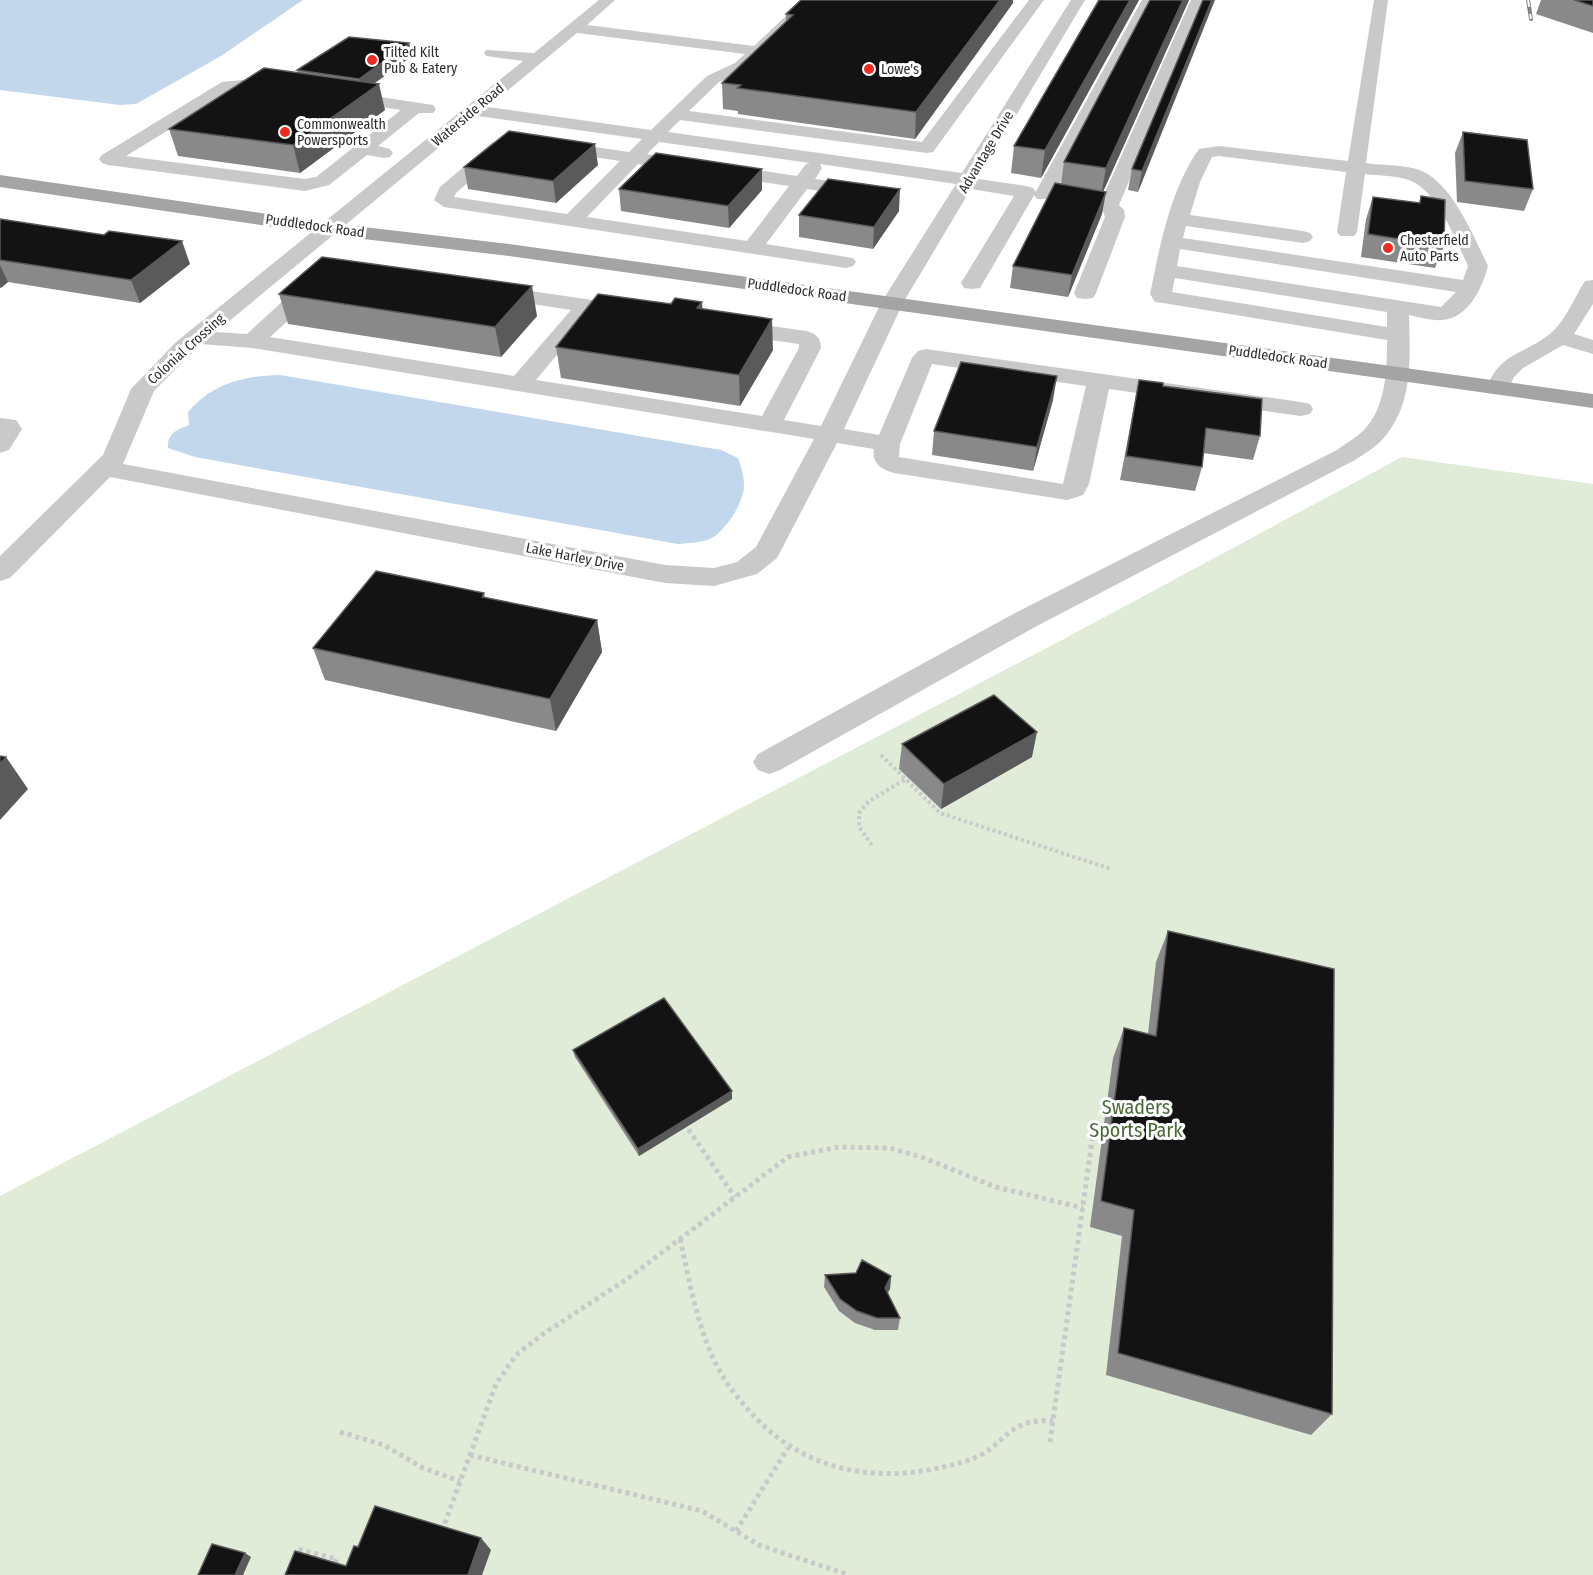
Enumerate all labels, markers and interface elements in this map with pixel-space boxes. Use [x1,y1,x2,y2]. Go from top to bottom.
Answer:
place label: Tilted Kilt Pub & Eatery [384,44,458,77]
marker: Tilted Kilt Pub & Eatery [365,53,379,67]
place label: Lowe's [881,61,919,78]
marker: Lowe's [862,62,876,76]
street label: Waterside Road [428,80,508,150]
street label: Advantage Drive [955,108,1017,196]
place label: Commonwealth Powersports [297,116,386,149]
marker: Commonwealth Powersports [278,125,292,139]
street label: Puddledock Road [265,211,365,241]
place label: Chesterfield Auto Parts [1400,232,1469,265]
marker: Chesterfield Auto Parts [1381,241,1395,255]
street label: Puddledock Road [747,275,847,305]
street label: Colonial Crossing [144,310,228,388]
street label: Puddledock Road [1228,342,1328,372]
street label: Lake Harley Drive [525,539,626,575]
park label: Swaders Sports Park [1089,1095,1183,1142]

